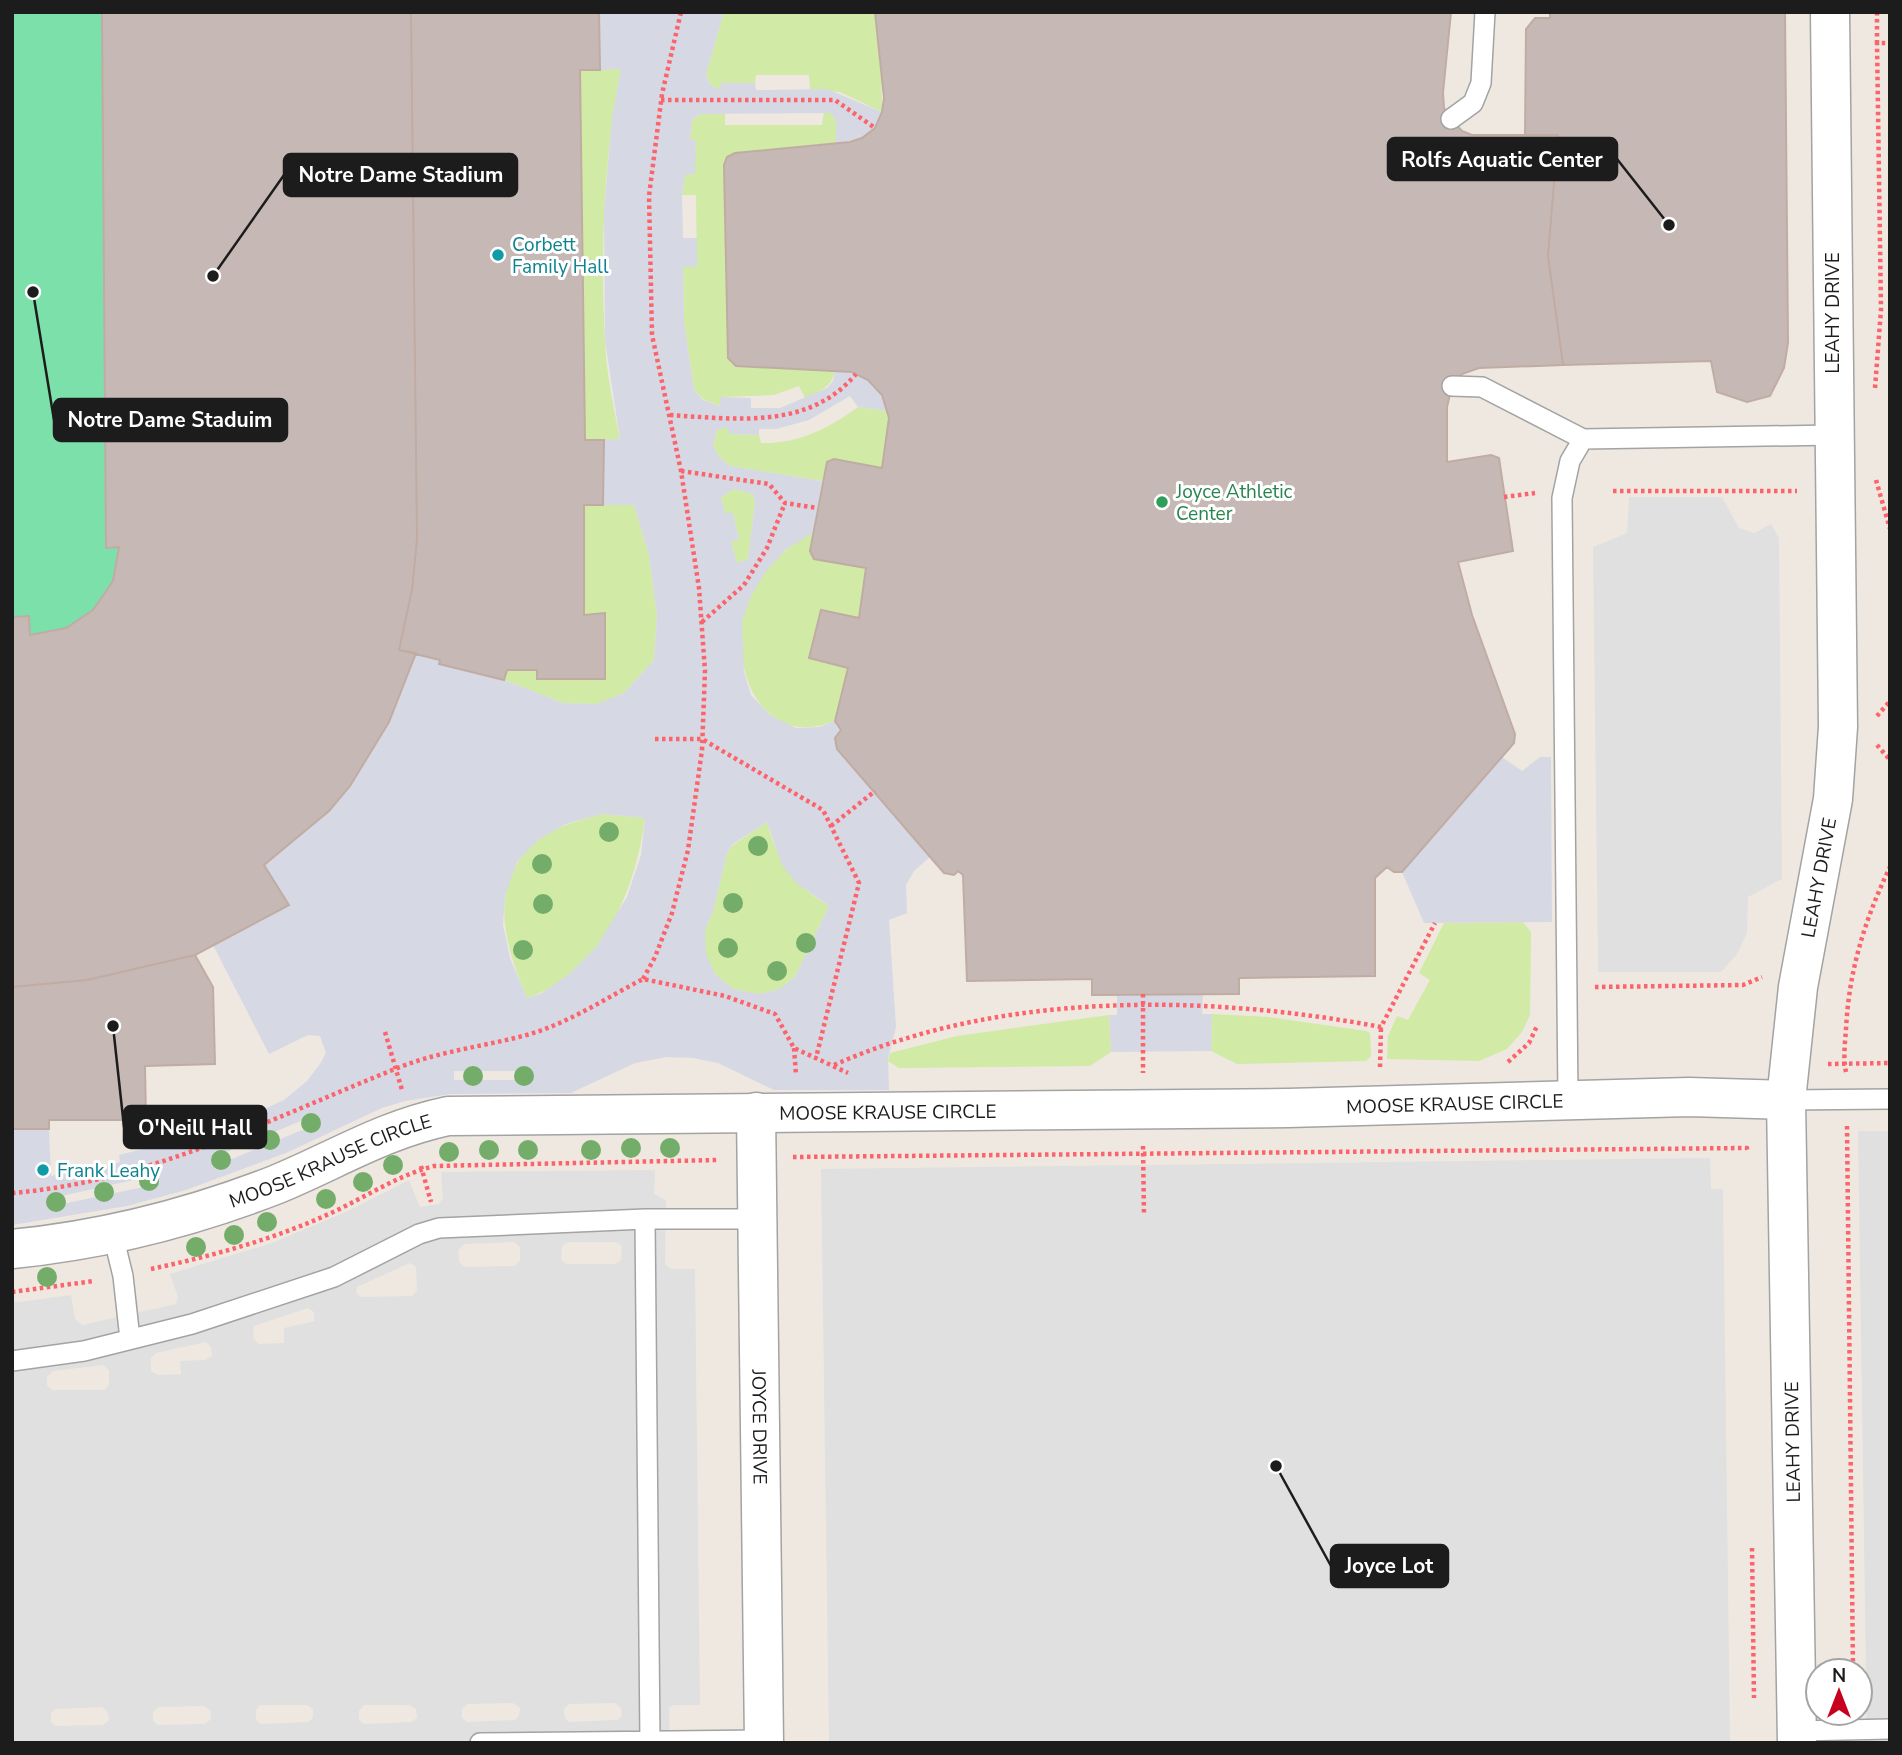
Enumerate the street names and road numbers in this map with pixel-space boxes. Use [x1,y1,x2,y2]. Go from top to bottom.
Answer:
street label: LEAHY DRIVE [1820,252,1846,374]
street label: LEAHY DRIVE [1795,816,1843,940]
street label: MOOSE KRAUSE CIRCLE [1346,1088,1564,1120]
street label: MOOSE KRAUSE CIRCLE [779,1099,997,1127]
street label: MOOSE KRAUSE CIRCLE [226,1108,435,1215]
street label: JOYCE DRIVE [745,1368,773,1485]
street label: LEAHY DRIVE [1779,1381,1807,1503]

